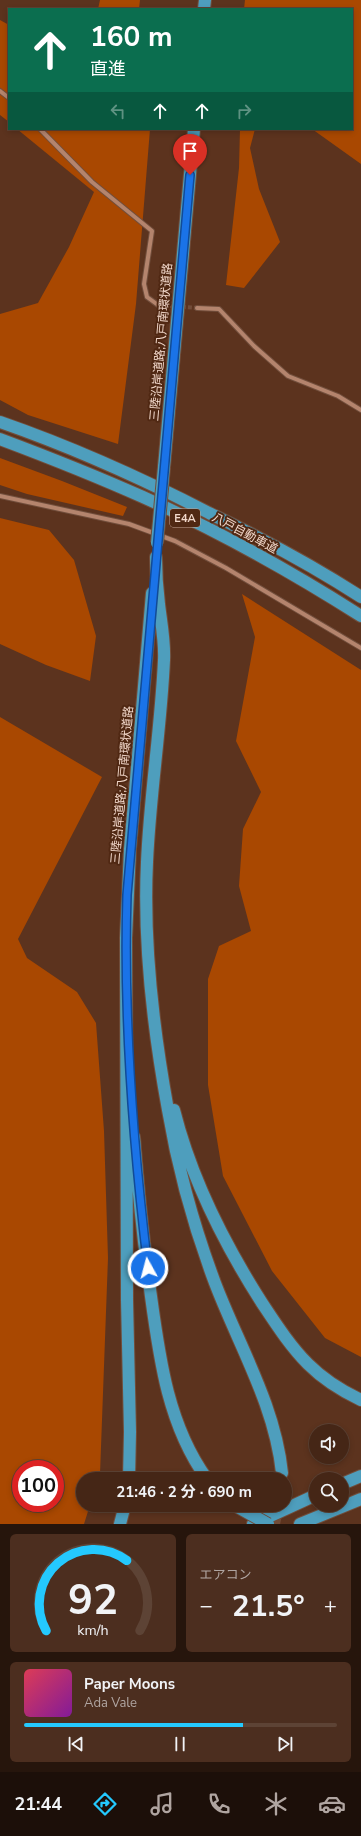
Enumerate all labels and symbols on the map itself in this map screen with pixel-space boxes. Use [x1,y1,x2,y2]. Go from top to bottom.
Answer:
pin [173,134,207,175]
street label: 三陸沿岸道路;八戸南環状道路 [146,262,176,422]
road number: E4A [170,509,200,527]
street label: 八戸自動車道 [209,509,281,557]
street label: 三陸沿岸道路;八戸南環状道路 [107,705,137,865]
position arrow [127,1247,169,1289]
speed limit sign: 100 [12,1460,64,1512]

